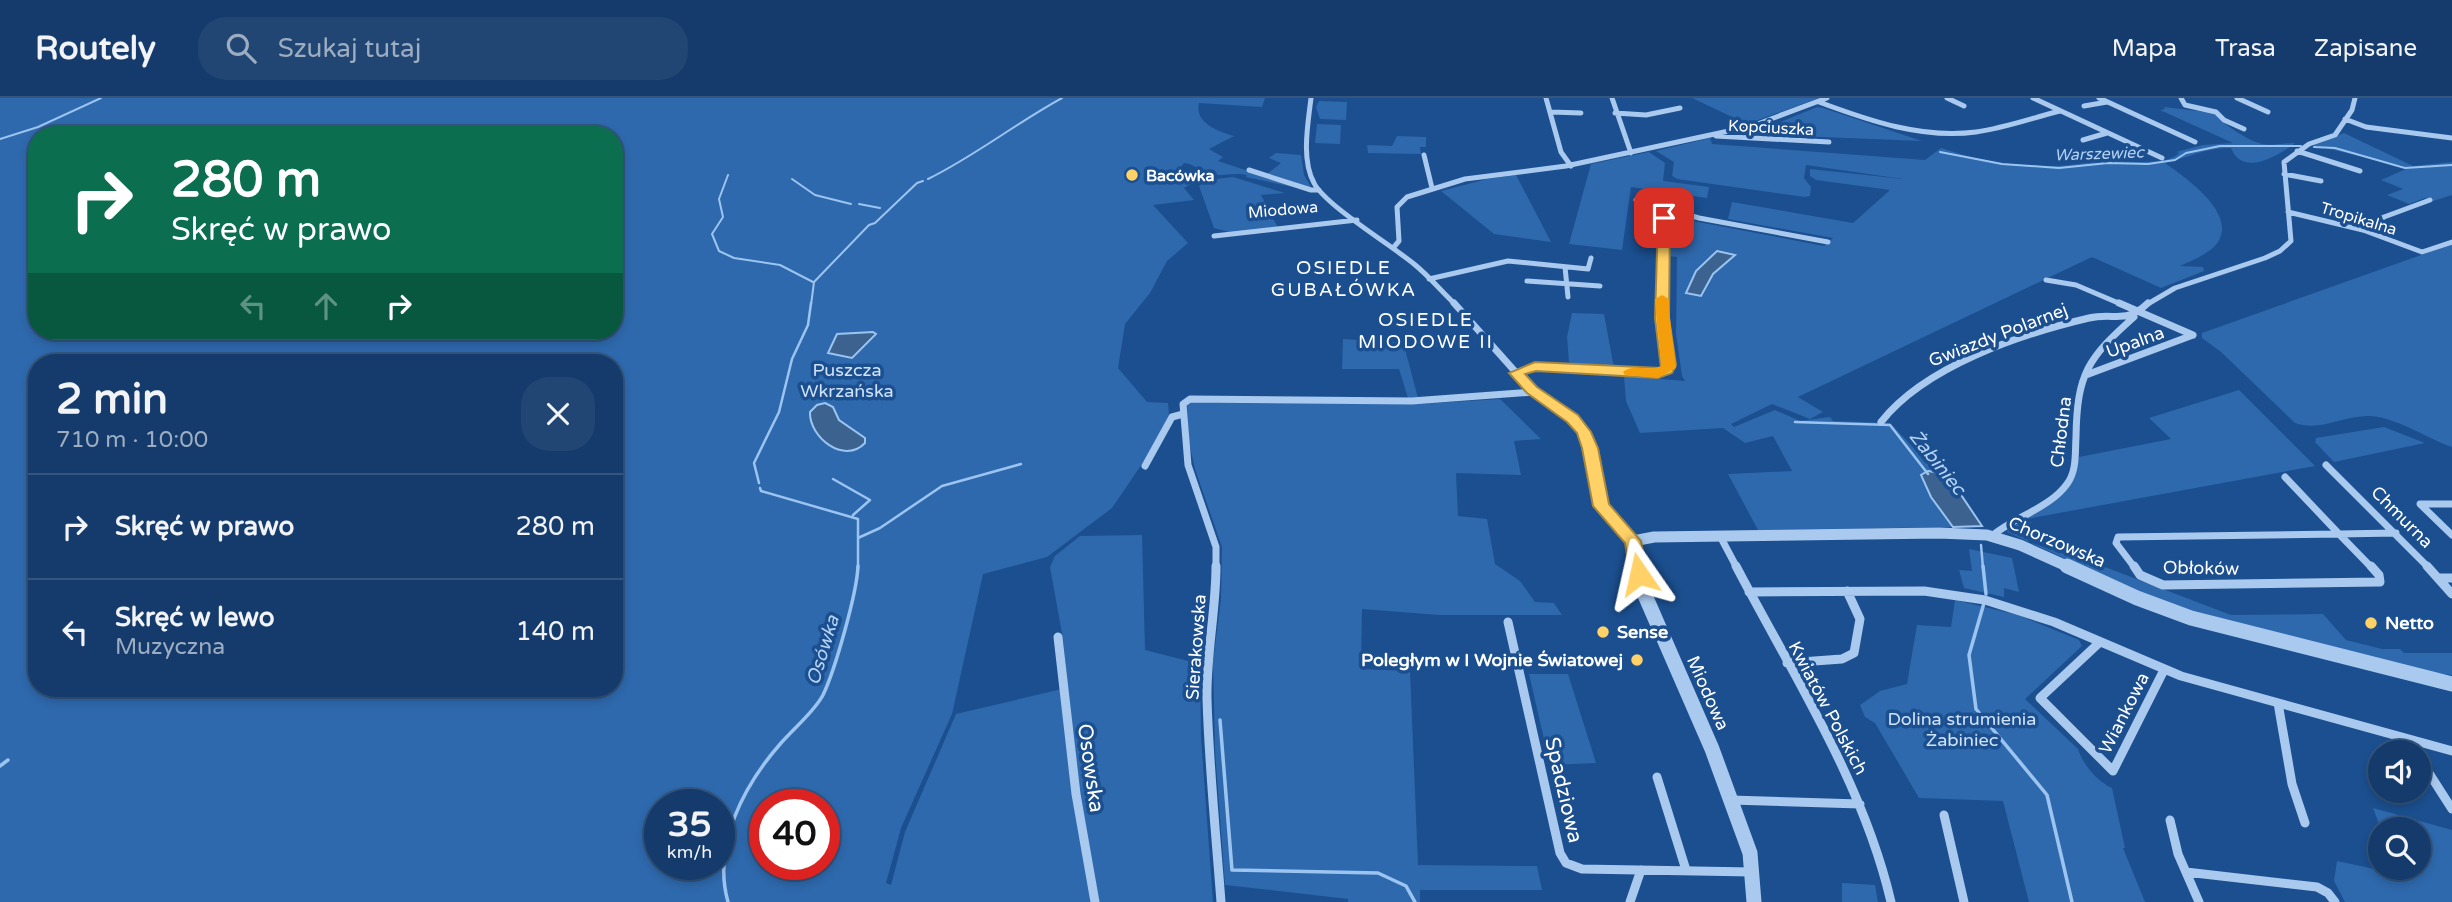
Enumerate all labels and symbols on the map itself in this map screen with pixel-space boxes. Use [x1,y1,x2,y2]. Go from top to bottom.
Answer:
street label: Kopciuszka [1727,116,1814,140]
water label: Warszewiec [2054,142,2146,166]
place label: Bacówka [1146,166,1214,186]
marker: Bacówka [1124,167,1140,183]
pin [1634,188,1694,248]
street label: Miodowa [1247,197,1319,223]
street label: Tropikalna [2318,198,2399,240]
district label: OSIEDLE GUBAŁÓWKA [1271,257,1417,301]
street label: Gwiazdy Polarnej [1925,298,2071,372]
district label: OSIEDLE MIODOWE II [1358,309,1494,353]
street label: Upalna [2103,321,2167,363]
park label: Puszcza Wkrzańska [800,359,894,402]
street label: Chłodna [2046,395,2076,469]
water label: Żabiniec [1905,426,1971,501]
street label: Chmurna [2366,481,2438,553]
street label: Chorzowska [2005,512,2109,572]
position arrow [1602,537,1676,611]
street label: Obłoków [2163,556,2239,580]
street label: Sierakowska [1181,594,1211,700]
water label: Osówka [802,612,844,688]
place label: Netto [2385,612,2434,634]
marker: Netto [2363,615,2379,631]
place label: Sense [1617,621,1668,643]
marker: Sense [1595,624,1611,640]
street label: Kwiatów Polskich [1784,638,1872,778]
place label: Poległym w I Wojnie Światowej [1361,649,1623,671]
marker: Poległym w I Wojnie Światowej [1629,652,1645,668]
street label: Miodowa [1682,652,1734,734]
street label: Wiankowa [2094,669,2154,757]
park label: Dolina strumienia Żabiniec [1888,708,2036,751]
street label: Osowska [1072,722,1109,814]
street label: Spadziowa [1539,735,1588,845]
speed limit sign: 40 [749,789,840,880]

